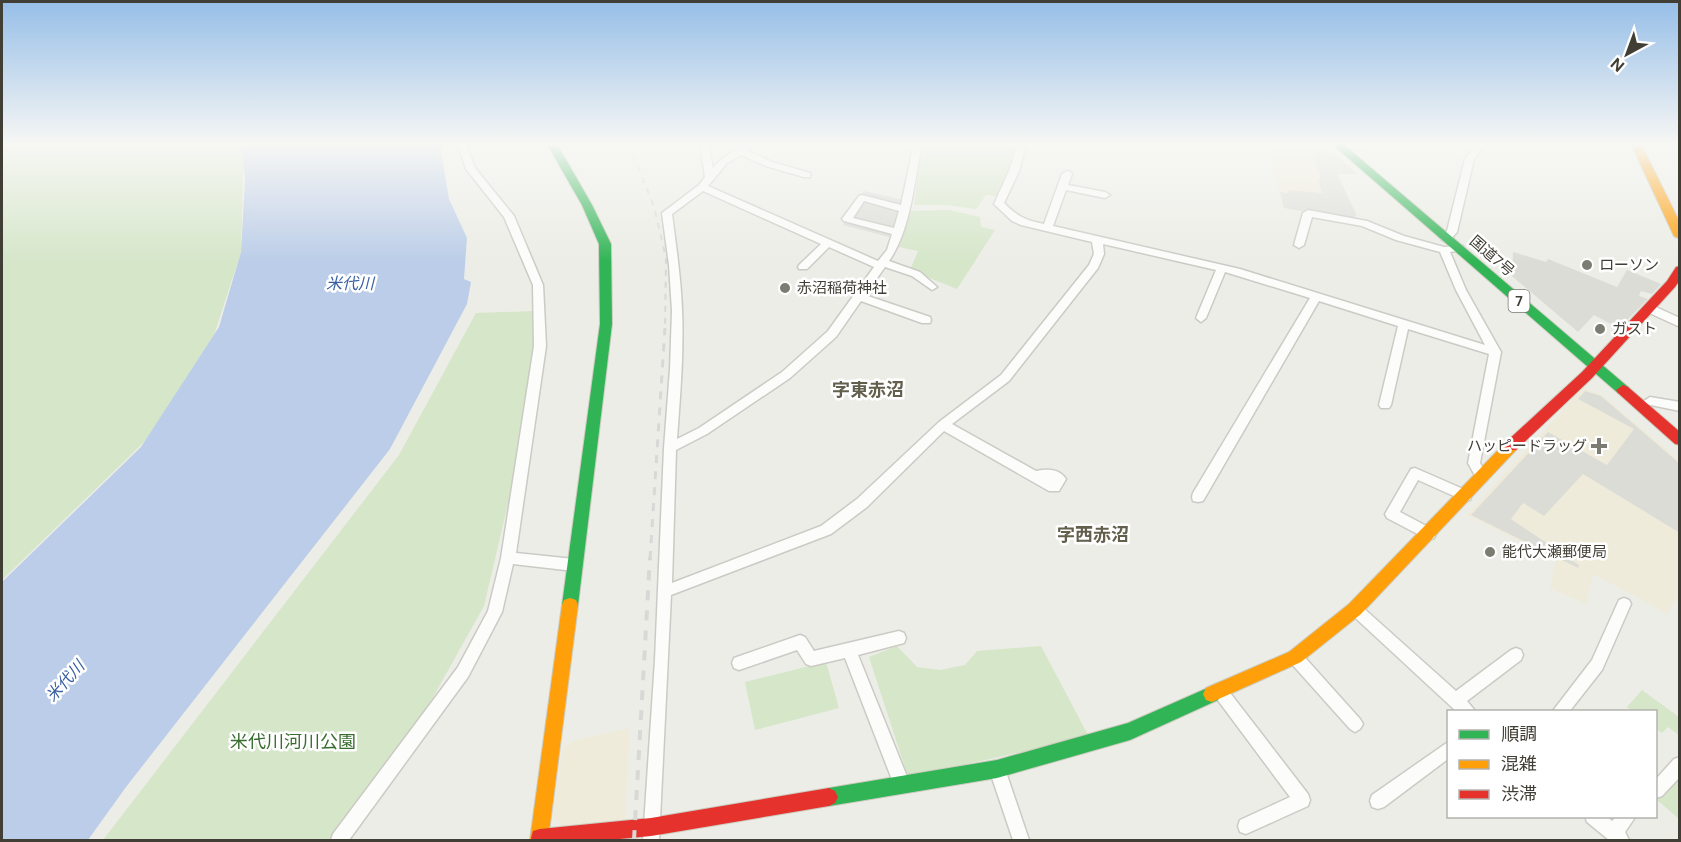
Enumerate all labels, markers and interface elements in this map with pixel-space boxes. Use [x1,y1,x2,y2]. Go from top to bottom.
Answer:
north arrow [1597,24,1657,84]
text: N [1606,53,1629,77]
street label: 国道7号 [1465,231,1519,281]
place label: ローソン [1599,255,1659,275]
marker: ローソン [1580,258,1594,272]
water label: 米代川 [326,273,376,294]
place label: 赤沼稲荷神社 [797,278,887,298]
marker: 赤沼稲荷神社 [778,281,792,295]
road number: 7 [1508,290,1530,312]
place label: ガスト [1612,319,1657,339]
marker: ガスト [1593,322,1607,336]
district label: 字東赤沼 [832,378,904,402]
place label: ハッピードラッグ [1467,436,1587,456]
marker: ハッピードラッグ [1592,439,1606,453]
district label: 字西赤沼 [1057,523,1129,547]
place label: 能代大瀬郵便局 [1502,542,1607,562]
marker: 能代大瀬郵便局 [1483,545,1497,559]
water label: 米代川 [41,655,90,706]
legend [1447,710,1657,818]
text: 順調 [1501,722,1537,746]
park label: 米代川河川公園 [230,730,356,754]
text: 混雑 [1501,752,1537,776]
text: 渋滞 [1501,782,1537,806]

